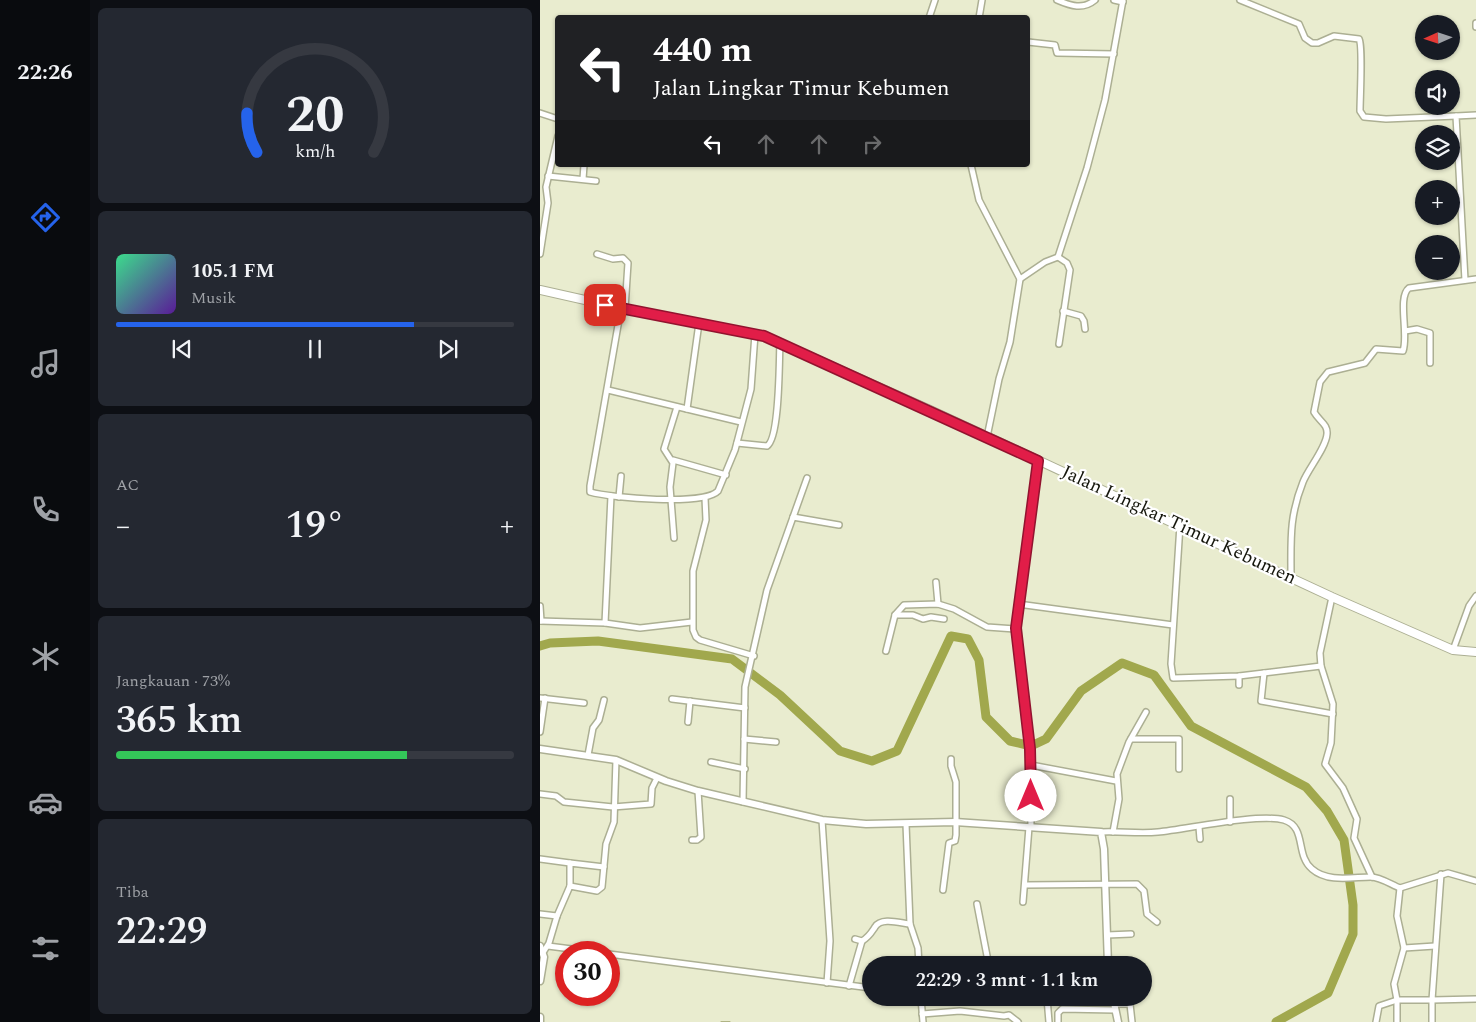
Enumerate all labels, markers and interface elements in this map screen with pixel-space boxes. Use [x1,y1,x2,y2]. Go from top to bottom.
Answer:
north arrow [1415,15,1460,60]
map controls [1415,15,1460,280]
text: 440 m [653,24,752,77]
icon: left [570,35,635,100]
text: 22:26 [17,56,73,89]
button: sound [1415,70,1460,115]
text: Jalan Lingkar Timur Kebumen [653,72,950,105]
text: 20 [286,76,344,155]
button: layers [1415,125,1460,170]
icon: left [699,130,727,158]
icon: ahead [752,130,780,158]
icon: ahead [805,130,833,158]
icon: right [858,130,886,158]
text: km/h [295,138,335,165]
button: + [1415,180,1460,225]
icon: directions [28,200,63,235]
button: − [1415,235,1460,280]
text: 105.1 FM [191,257,274,286]
pin [584,284,626,326]
text: Musik [191,286,236,310]
icon: arrive [591,291,619,319]
icon: previous [168,335,196,363]
icon: pause [301,335,329,363]
icon: next [434,335,462,363]
icon: music [28,346,63,381]
street label: Jalan Lingkar Timur Kebumen [1057,458,1301,592]
text: AC [116,473,139,497]
icon: phone [28,492,63,527]
text: 19° [285,497,345,555]
text: − [116,505,130,548]
text: + [500,505,514,548]
icon: climate [28,639,63,674]
text: Jangkauan · 73% [116,669,230,693]
text: 365 km [116,692,242,750]
position arrow [1004,769,1056,821]
icon: car [28,785,63,820]
text: Tiba [116,880,149,904]
text: 22:29 [116,903,207,961]
icon: filters [28,931,63,966]
speed limit sign: 30 [555,941,620,1006]
text: 22:29 · 3 mnt · 1.1 km [916,966,1098,995]

